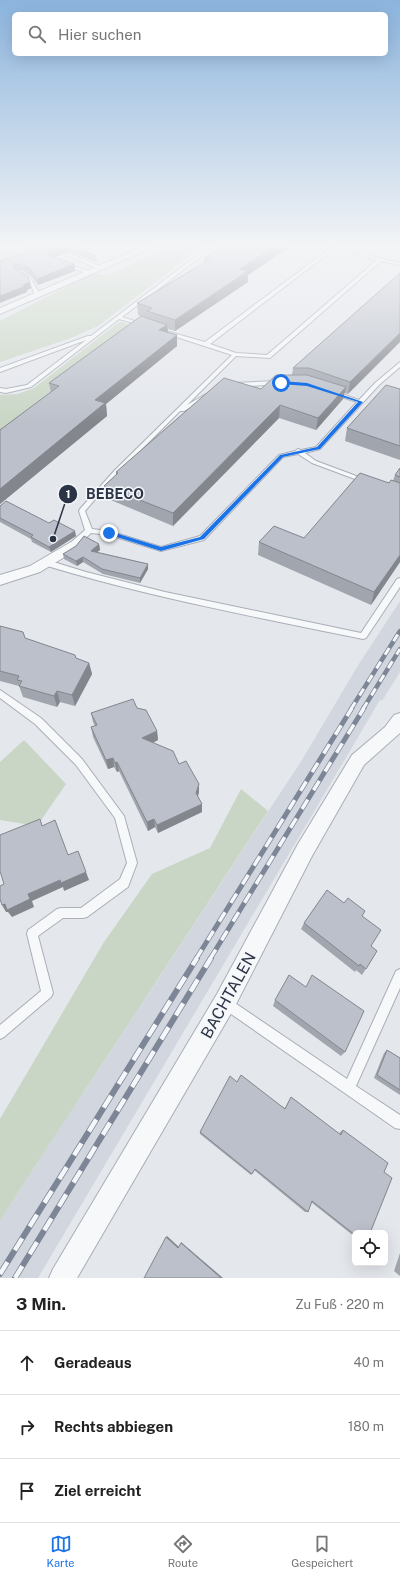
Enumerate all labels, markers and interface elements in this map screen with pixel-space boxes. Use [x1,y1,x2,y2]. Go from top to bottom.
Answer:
search box [12,12,388,56]
icon: search [26,23,48,45]
text: Hier suchen [58,26,141,43]
route start [272,374,290,392]
callout: BEBECO [58,481,152,507]
text: BEBECO [86,486,144,502]
text: 1 [65,487,71,501]
route end [100,524,118,542]
street label: BACHTALEN [197,949,260,1042]
map controls [352,1230,388,1266]
button: locate [352,1230,388,1266]
text: 3 Min. [16,1294,66,1314]
text: Zu Fuß · 220 m [295,1297,384,1312]
icon: ahead [16,1352,38,1374]
text: Geradeaus [54,1354,132,1371]
text: 40 m [353,1355,384,1370]
icon: right [16,1416,38,1438]
text: Rechts abbiegen [54,1418,173,1435]
text: 180 m [348,1419,384,1434]
icon: arrive [16,1480,38,1502]
text: Ziel erreicht [54,1482,141,1499]
tab: Karte [47,1533,75,1569]
tab: Route [168,1533,198,1569]
tab: Gespeichert [291,1533,353,1569]

